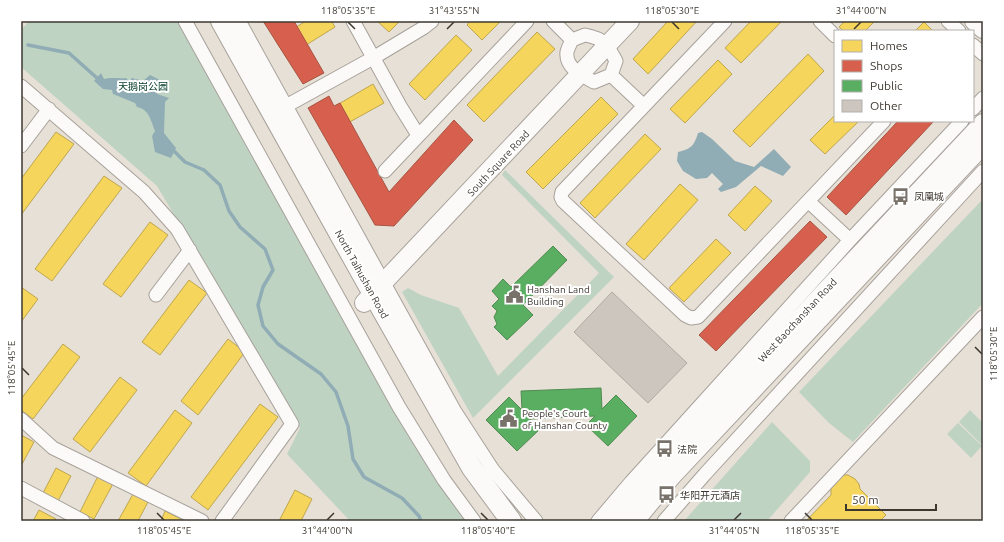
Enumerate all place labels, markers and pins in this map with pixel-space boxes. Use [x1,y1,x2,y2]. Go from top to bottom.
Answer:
bus stop icon: 凤凰城 [891,186,911,206]
place label: 凤凰城 [914,191,944,202]
place label: Hanshan Land Building [527,284,590,307]
public building icon: Hanshan Land Building [504,285,524,305]
place label: People's Court of Hanshan County [522,408,607,431]
public building icon: People's Court of Hanshan County [499,409,519,429]
bus stop icon: 法院 [654,439,674,459]
place label: 法院 [677,444,697,455]
bus stop icon: 华阳开元酒店 [657,485,677,505]
place label: 华阳开元酒店 [680,490,740,501]

